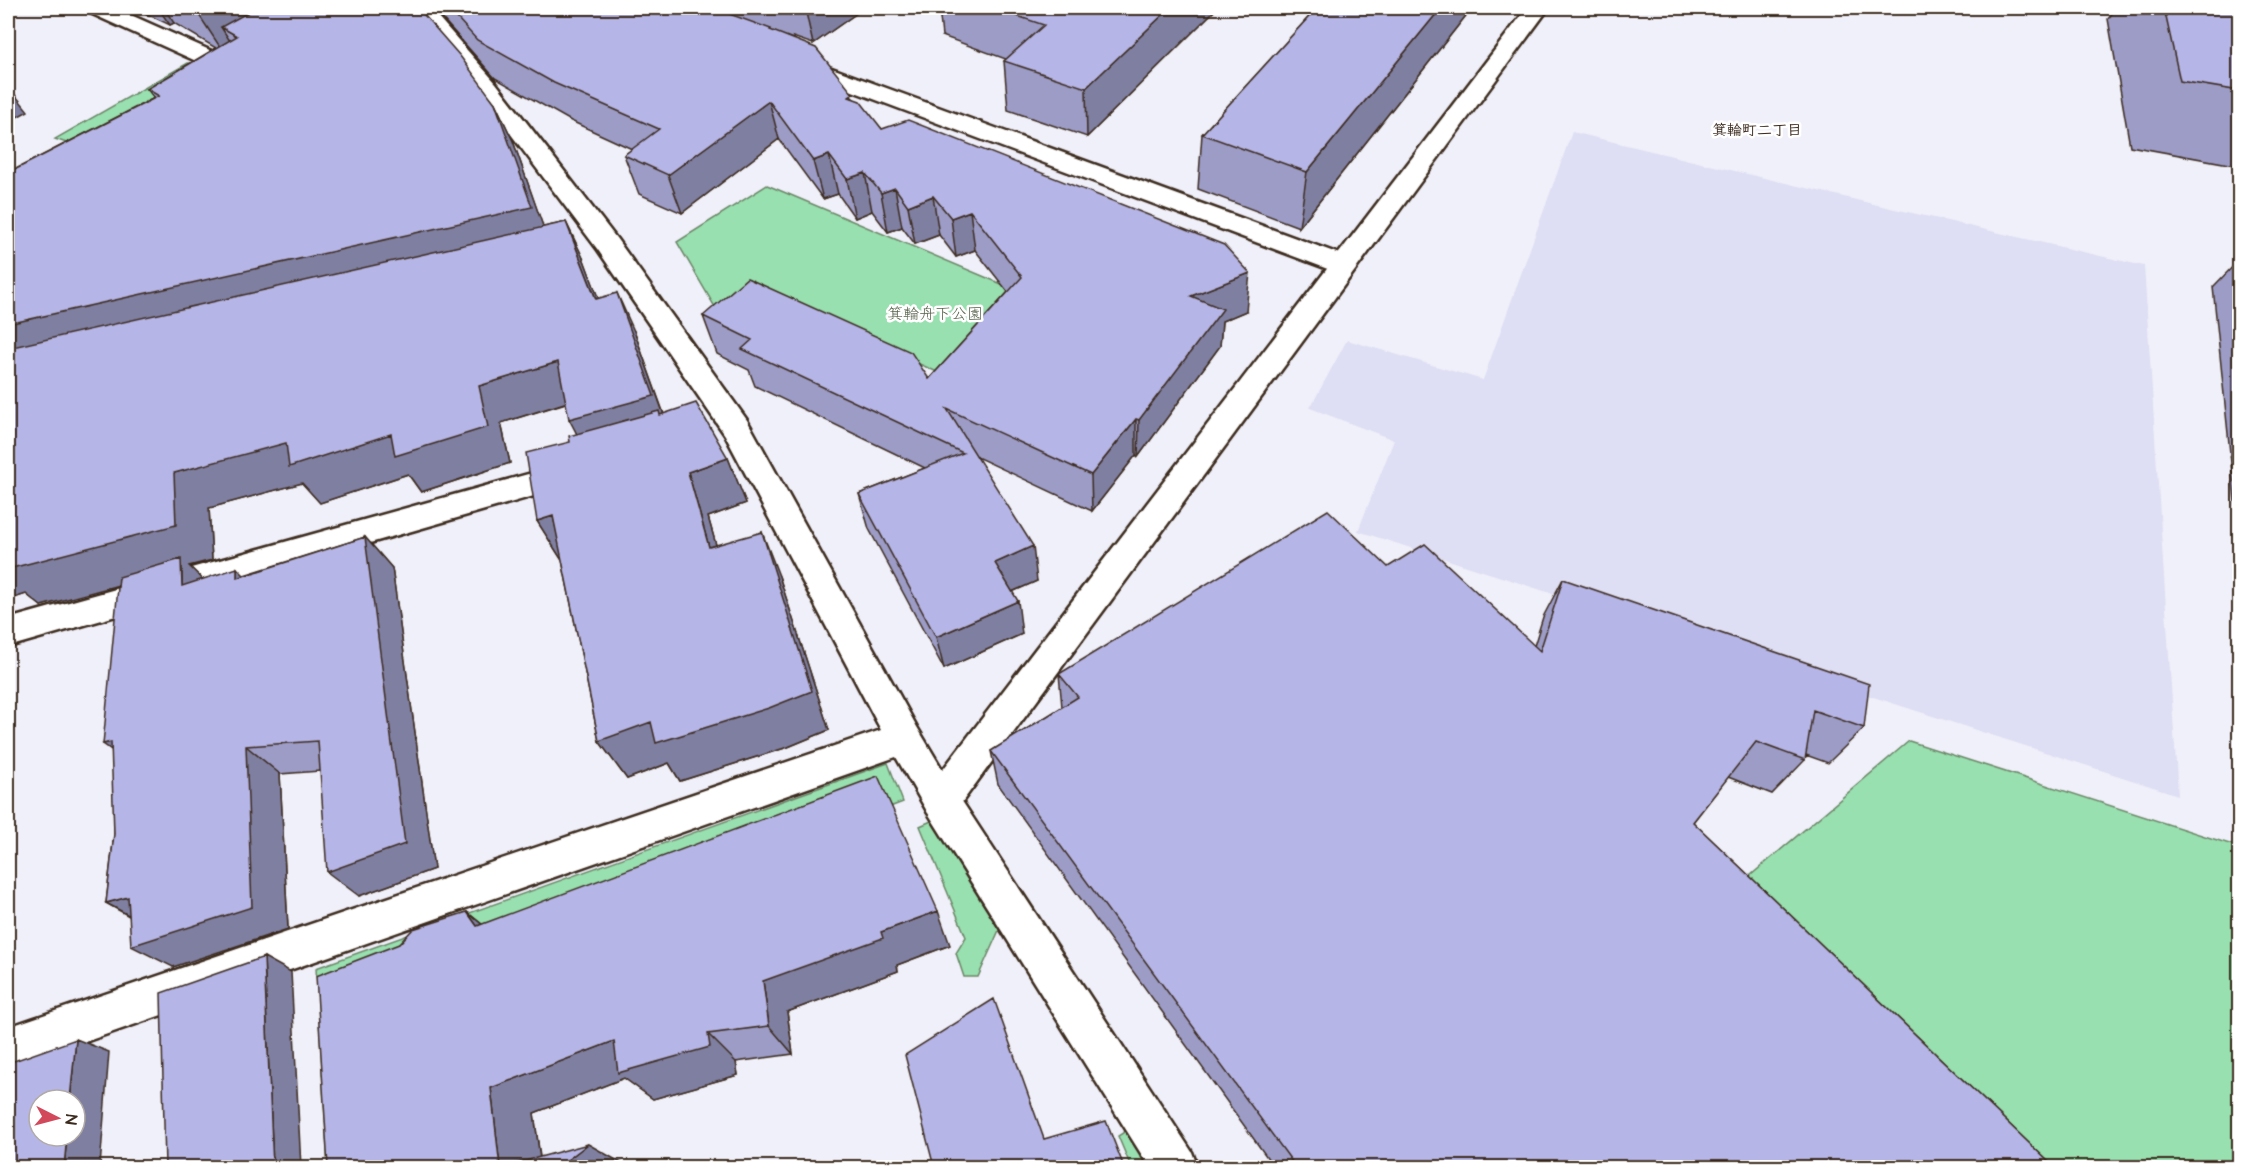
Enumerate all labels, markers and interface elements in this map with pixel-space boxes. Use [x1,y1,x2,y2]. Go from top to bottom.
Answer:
district label: 箕輪町二丁目 [1712,120,1802,141]
park label: 箕輪舟下公園 [887,303,983,325]
north arrow [27,1088,87,1148]
text: N [59,1113,82,1126]

